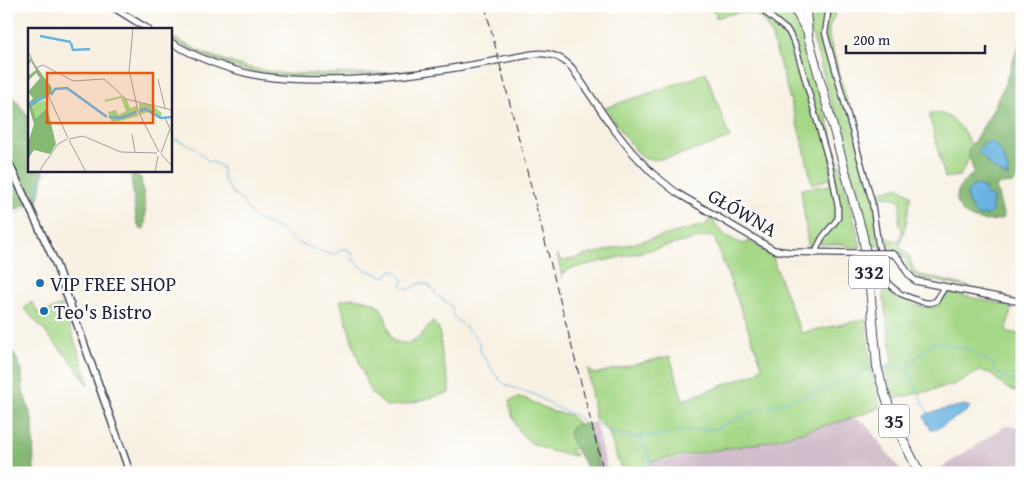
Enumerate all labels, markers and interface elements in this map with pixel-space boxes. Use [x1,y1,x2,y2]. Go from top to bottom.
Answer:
scale bar [846,22,984,54]
inset map [28,28,171,171]
text: 200 m [853,29,891,50]
street label: GŁÓWNA [703,180,783,244]
road number: 332 [849,256,889,288]
place label: VIP FREE SHOP [50,269,176,298]
marker: VIP FREE SHOP [34,277,46,289]
place label: Teo's Bistro [54,297,152,326]
marker: Teo's Bistro [38,305,50,317]
road number: 35 [879,404,909,438]

